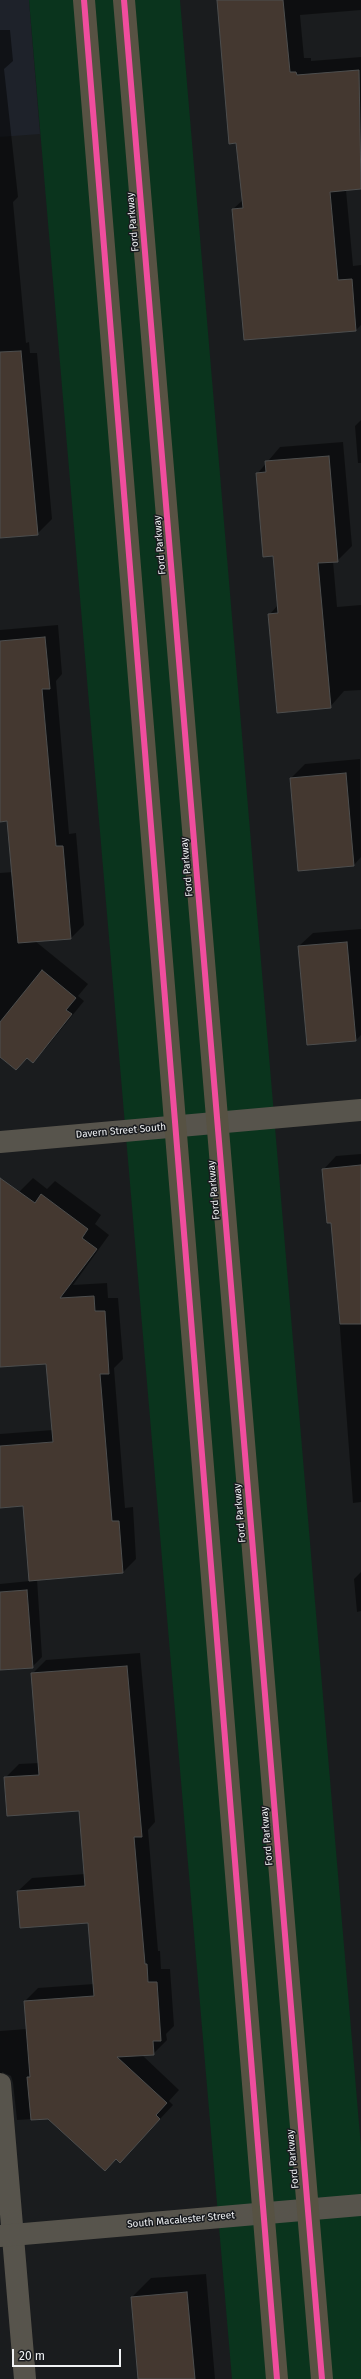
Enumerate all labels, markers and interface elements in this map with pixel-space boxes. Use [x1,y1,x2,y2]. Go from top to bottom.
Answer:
street label: Ford Parkway [124,192,142,252]
street label: Ford Parkway [151,515,169,575]
street label: Ford Parkway [178,837,196,897]
street label: Davern Street South [75,1121,167,1141]
street label: Ford Parkway [205,1160,223,1220]
street label: Ford Parkway [231,1483,249,1543]
street label: Ford Parkway [258,1806,276,1866]
street label: Ford Parkway [284,2129,302,2189]
street label: South Macalester Street [127,2209,235,2231]
scale bar [14,2341,123,2367]
text: 20 m [19,2349,45,2363]

